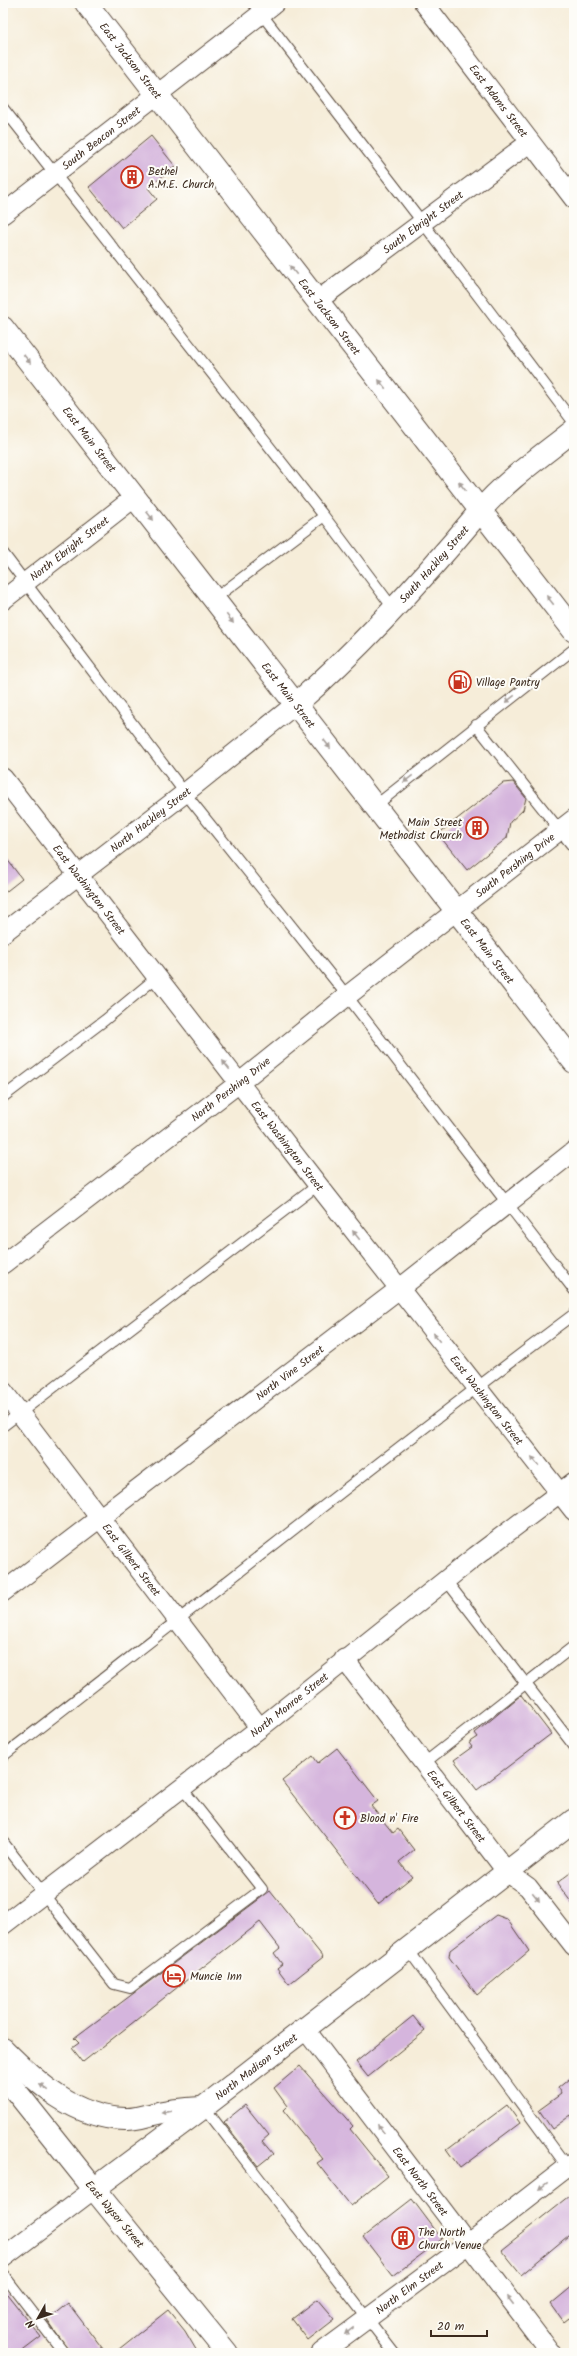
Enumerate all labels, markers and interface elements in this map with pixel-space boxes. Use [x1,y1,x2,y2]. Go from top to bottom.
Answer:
street label: East Jackson Street [94,19,166,104]
street label: East Adams Street [464,61,532,142]
street label: South Beacon Street [58,102,146,175]
place label: Bethel A.M.E. Church [148,163,214,194]
building icon: Bethel A.M.E. Church [119,164,145,190]
street label: South Ebright Street [379,186,468,259]
one-way arrow [289,264,298,275]
street label: East Jackson Street [293,275,365,360]
one-way arrow [23,353,31,364]
one-way arrow [378,378,386,389]
street label: East Main Street [57,403,121,477]
one-way arrow [457,481,466,492]
one-way arrow [146,511,154,522]
street label: North Ebright Street [26,512,114,586]
street label: South Hackley Street [395,521,475,608]
one-way arrow [546,594,554,605]
one-way arrow [226,614,234,624]
street label: East Main Street [256,659,320,733]
fuel station icon: Village Pantry [447,669,473,695]
place label: Village Pantry [476,674,540,692]
one-way arrow [504,694,515,703]
one-way arrow [323,738,331,749]
one-way arrow [402,775,413,783]
street label: North Hackley Street [107,783,196,858]
place label: Main Street Methodist Church [380,814,463,845]
building icon: Main Street Methodist Church [464,815,490,841]
street label: South Pershing Drive [472,829,559,903]
street label: East Washington Street [48,841,130,940]
street label: East Main Street [455,914,519,989]
street label: North Pershing Drive [187,1053,275,1127]
one-way arrow [221,1060,230,1071]
street label: East Washington Street [246,1097,328,1196]
one-way arrow [352,1229,361,1240]
one-way arrow [432,1332,441,1343]
street label: North Vine Street [252,1341,329,1406]
street label: East Washington Street [445,1352,528,1450]
one-way arrow [530,1456,539,1467]
street label: East Gilbert Street [97,1520,165,1601]
street label: North Monroe Street [246,1668,334,1743]
street label: East Gilbert Street [422,1766,490,1848]
church icon: Blood n' Fire [332,1805,358,1831]
place label: Blood n' Fire [360,1810,418,1828]
one-way arrow [532,1892,540,1902]
hotel icon: Muncie Inn [161,1963,187,1989]
place label: Muncie Inn [190,1968,242,1986]
street label: North Madison Street [211,2029,303,2105]
one-way arrow [39,2083,50,2091]
one-way arrow [160,2108,172,2115]
one-way arrow [377,2124,385,2135]
street label: East North Street [387,2143,453,2221]
street label: East Wysor Street [80,2177,149,2253]
one-way arrow [538,2182,549,2191]
place label: The North Church Venue [418,2224,482,2255]
building icon: The North Church Venue [390,2225,416,2251]
street label: North Elm Street [372,2257,448,2320]
one-way arrow [506,2294,515,2305]
north arrow [18,2298,58,2338]
scale bar [431,2312,487,2338]
text: N [22,2315,40,2332]
text: 20 m [437,2317,465,2336]
one-way arrow [344,2327,355,2335]

